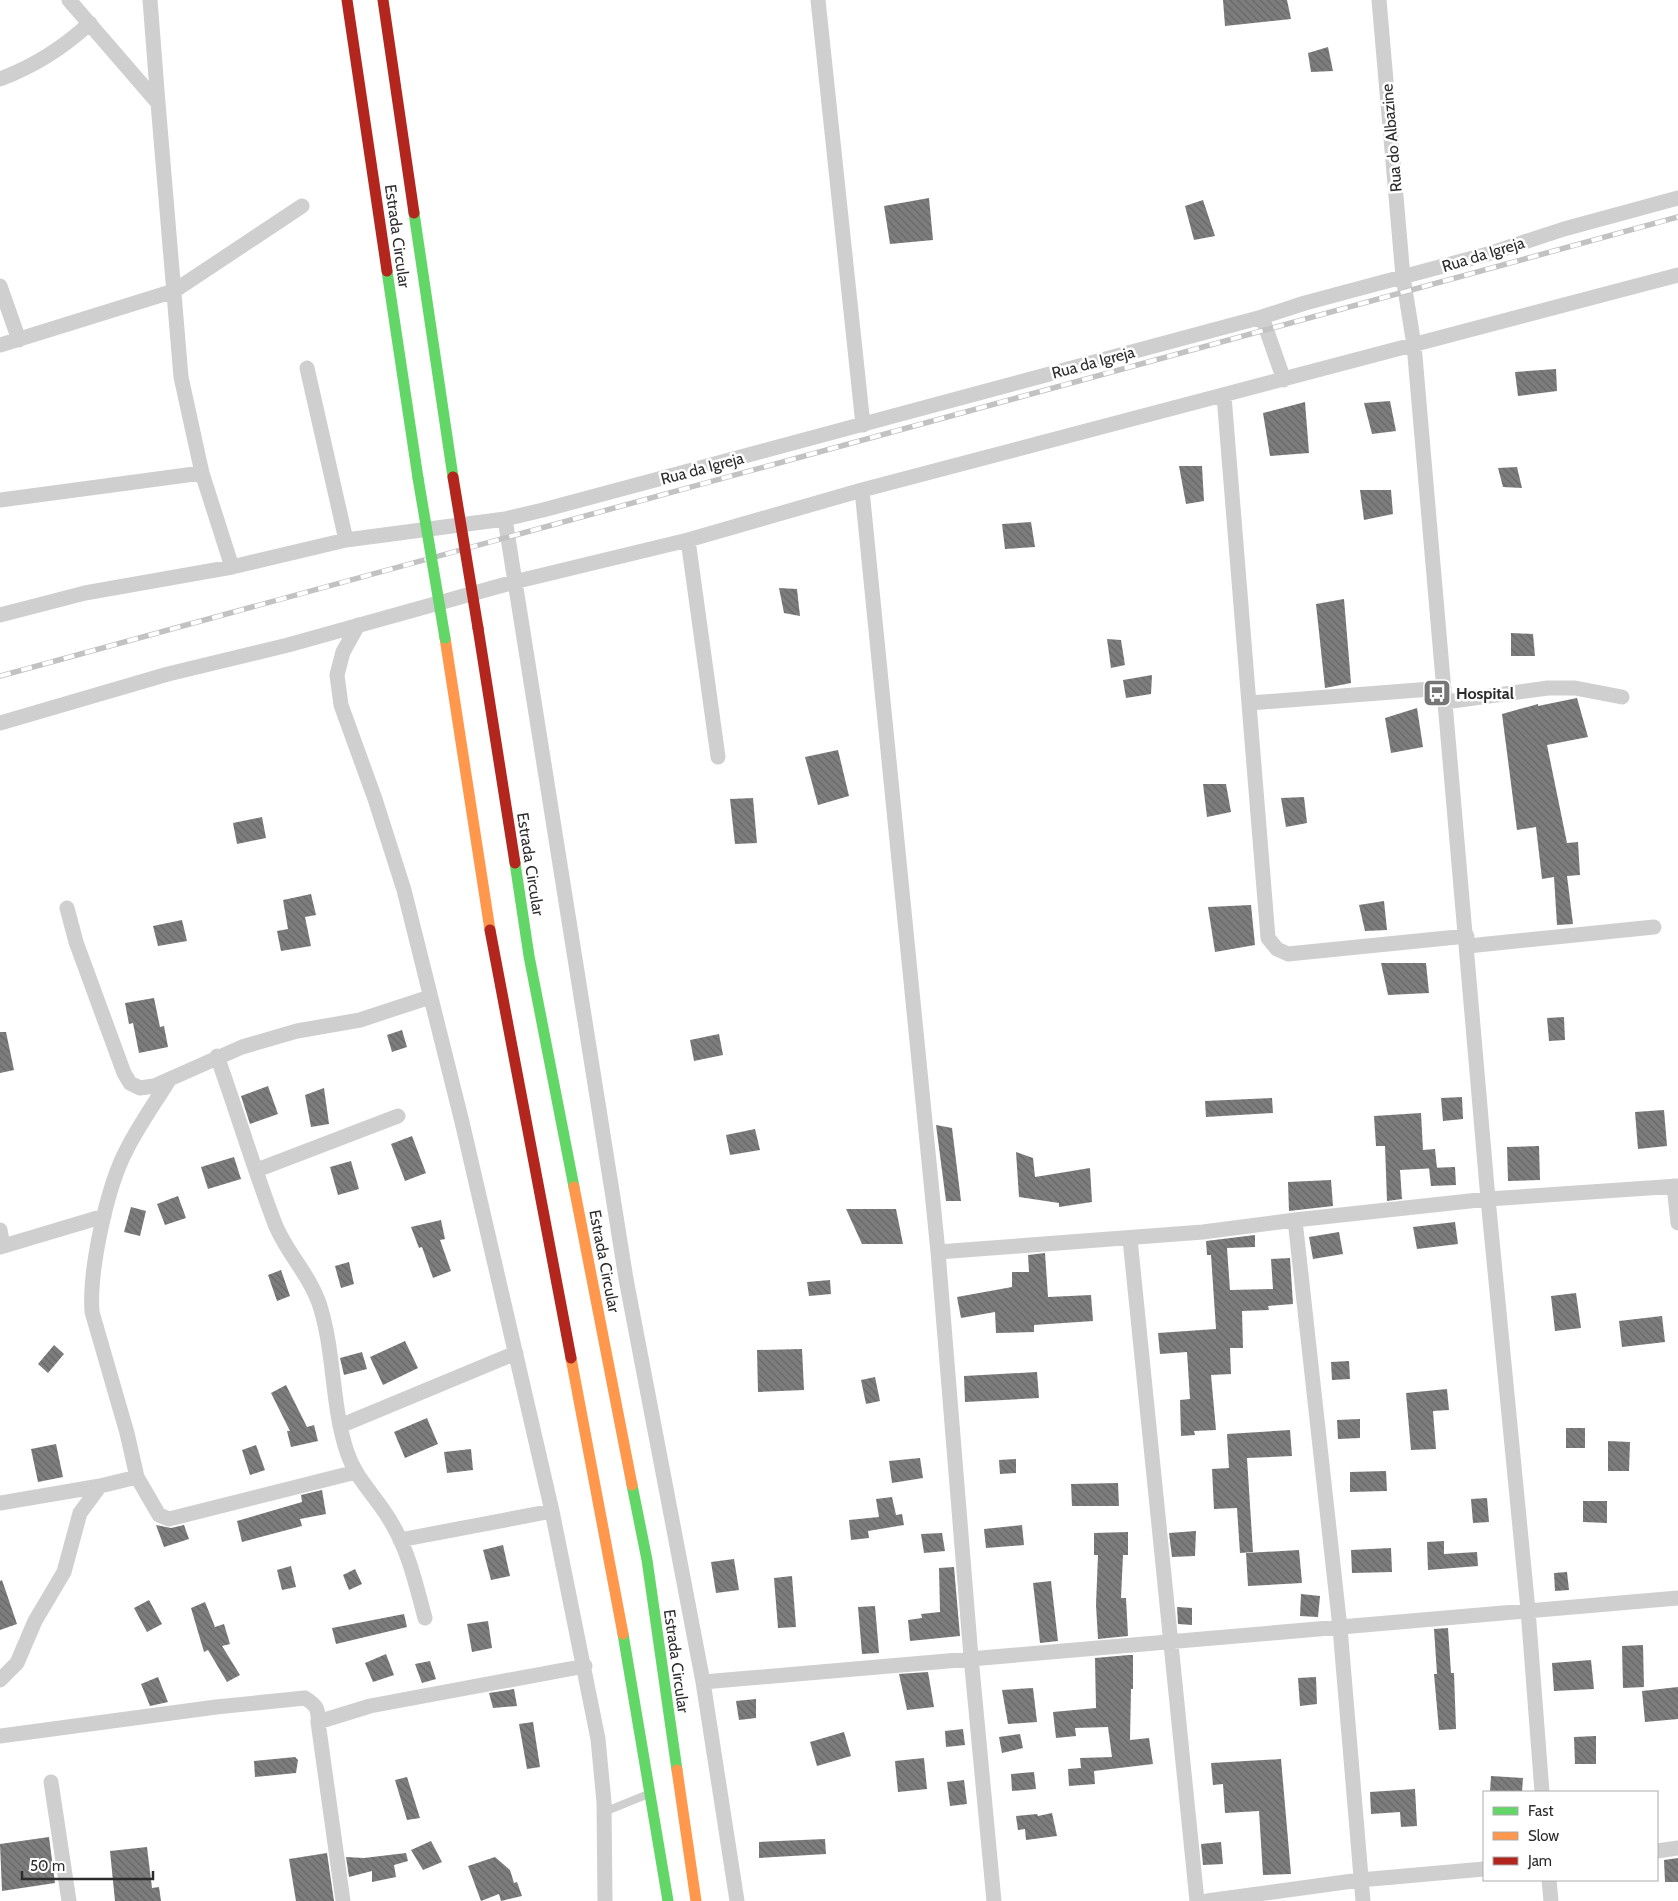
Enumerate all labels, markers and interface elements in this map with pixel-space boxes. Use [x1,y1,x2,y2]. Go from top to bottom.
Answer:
street label: Rua do Albazine [1377,83,1406,193]
street label: Estrada Circular [381,183,414,290]
street label: Rua da Igreja [1440,233,1527,276]
street label: Rua da Igreja [1050,342,1137,383]
street label: Rua da Igreja [659,448,746,489]
bus stop icon: Hospital [1422,678,1452,708]
place label: Hospital [1456,684,1514,703]
street label: Estrada Circular [513,811,548,918]
street label: Estrada Circular [585,1208,624,1315]
street label: Estrada Circular [660,1608,693,1715]
legend [1483,1791,1658,1881]
text: Fast [1528,1802,1553,1820]
text: Slow [1528,1827,1559,1845]
scale bar [22,1848,154,1880]
text: Jam [1527,1852,1552,1870]
text: 50 m [30,1857,65,1875]

